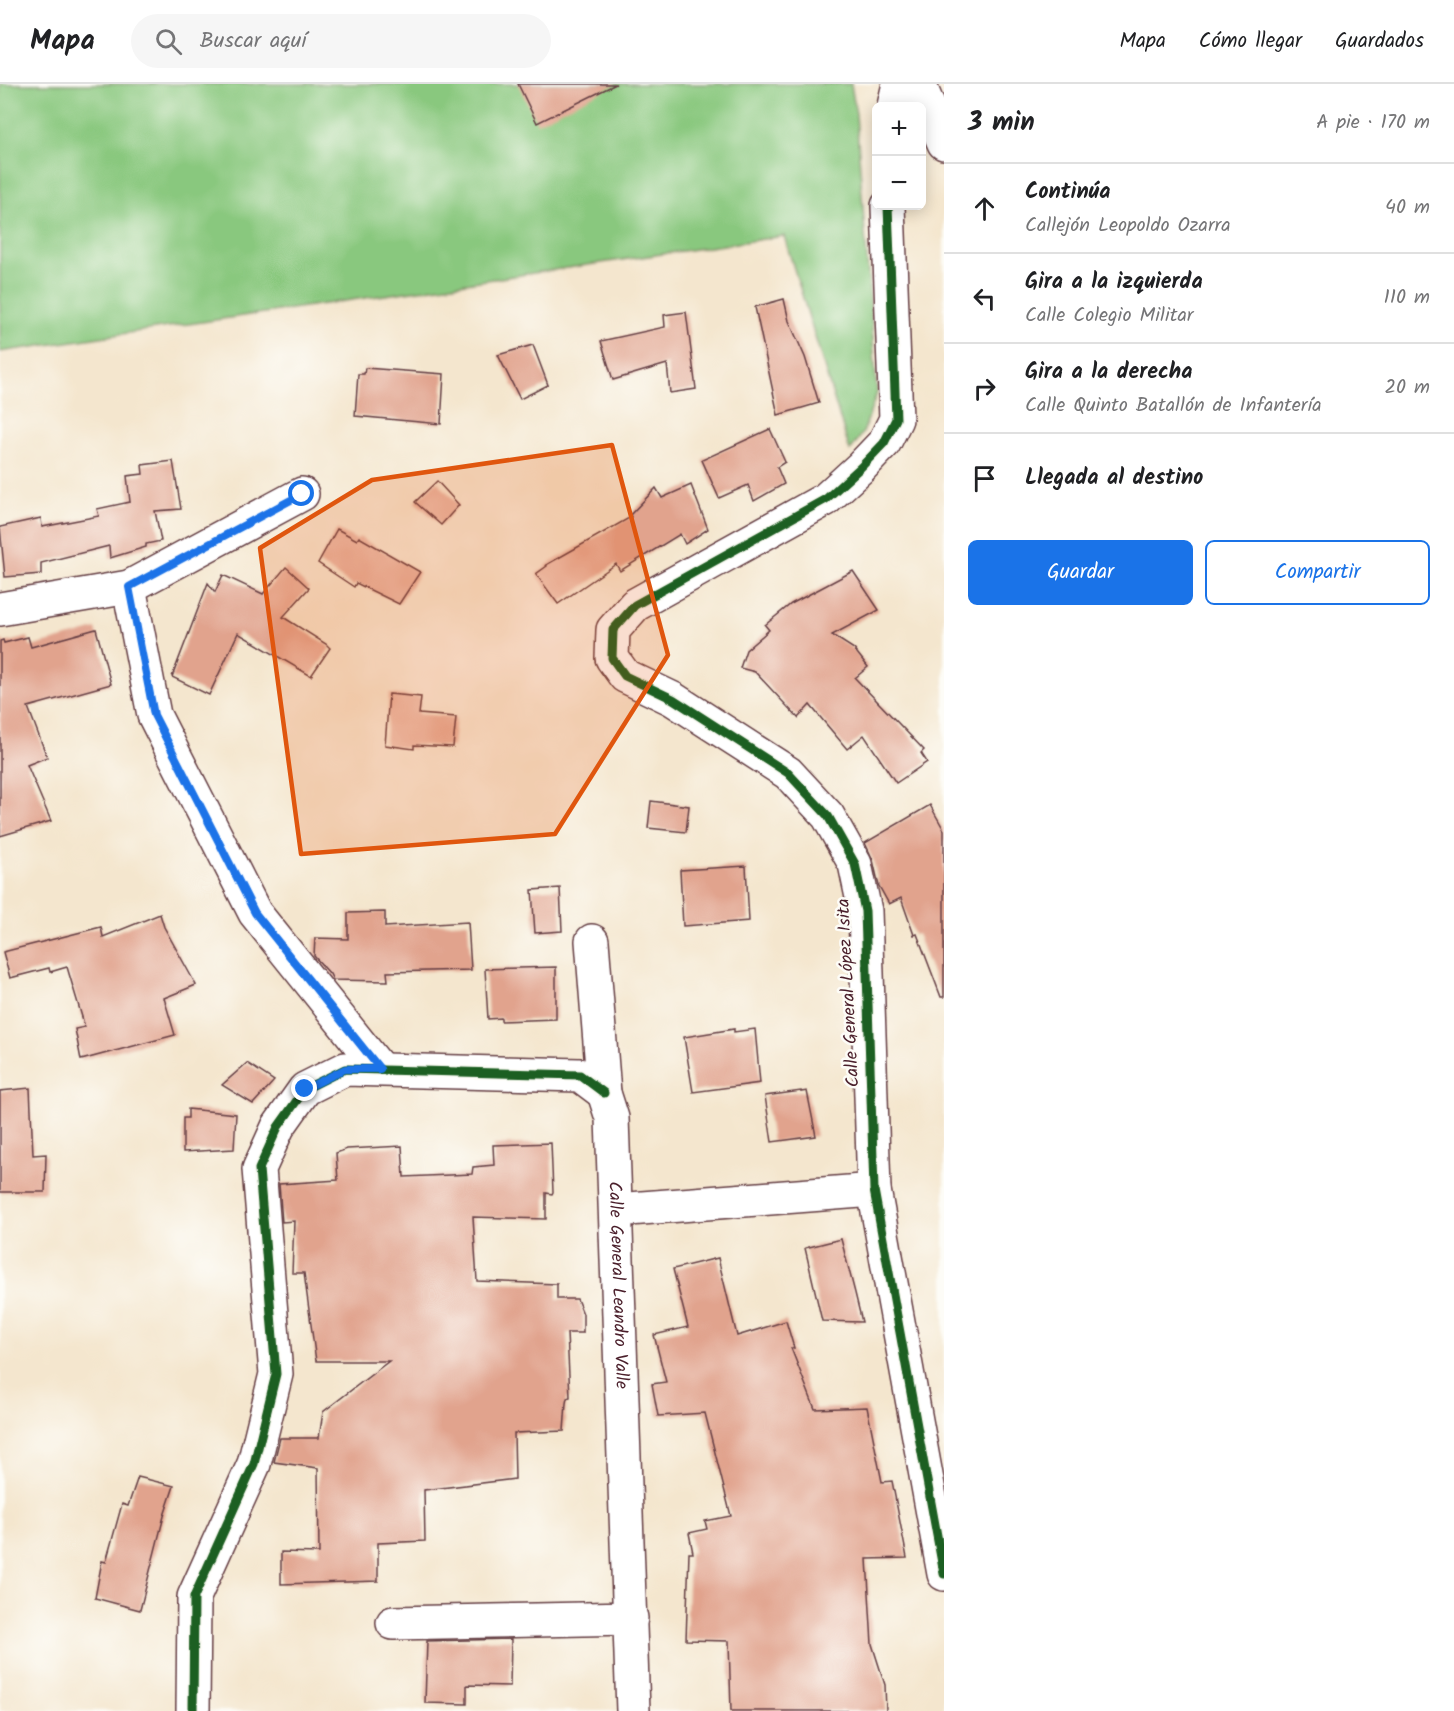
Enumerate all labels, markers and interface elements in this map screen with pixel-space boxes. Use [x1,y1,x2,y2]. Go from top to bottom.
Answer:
search box [131,14,551,68]
text: Mapa [30,19,95,64]
text: Buscar aquí [200,24,307,59]
icon: search [152,25,185,58]
text: Mapa [1119,25,1166,58]
text: Cómo llegar [1199,25,1302,58]
text: Guardados [1335,25,1424,58]
map controls [872,102,926,210]
button: + [872,102,926,156]
text: 3 min [968,102,1035,144]
text: A pie · 170 m [1316,107,1430,139]
button: − [872,156,926,210]
text: Continúa [1025,175,1110,210]
icon: ahead [968,192,1001,225]
text: 40 m [1385,192,1430,224]
text: Callejón Leopoldo Ozarra [1025,210,1231,242]
text: Gira a la izquierda [1025,265,1203,300]
icon: left [968,282,1001,315]
text: 110 m [1384,282,1430,314]
text: Calle Colegio Militar [1025,300,1193,332]
text: Gira a la derecha [1025,355,1192,390]
icon: right [968,372,1001,405]
text: 20 m [1384,372,1430,404]
text: Calle Quinto Batallón de Infantería [1025,390,1322,422]
text: Llegada al destino [1025,461,1203,496]
icon: arrive [968,462,1001,495]
route start [288,480,314,506]
button: Guardar [968,540,1193,605]
button: Compartir [1205,540,1430,605]
street label: Calle General López Isita [830,898,868,1088]
route end [291,1075,317,1101]
street label: Calle General Leandro Valle [600,1181,636,1389]

